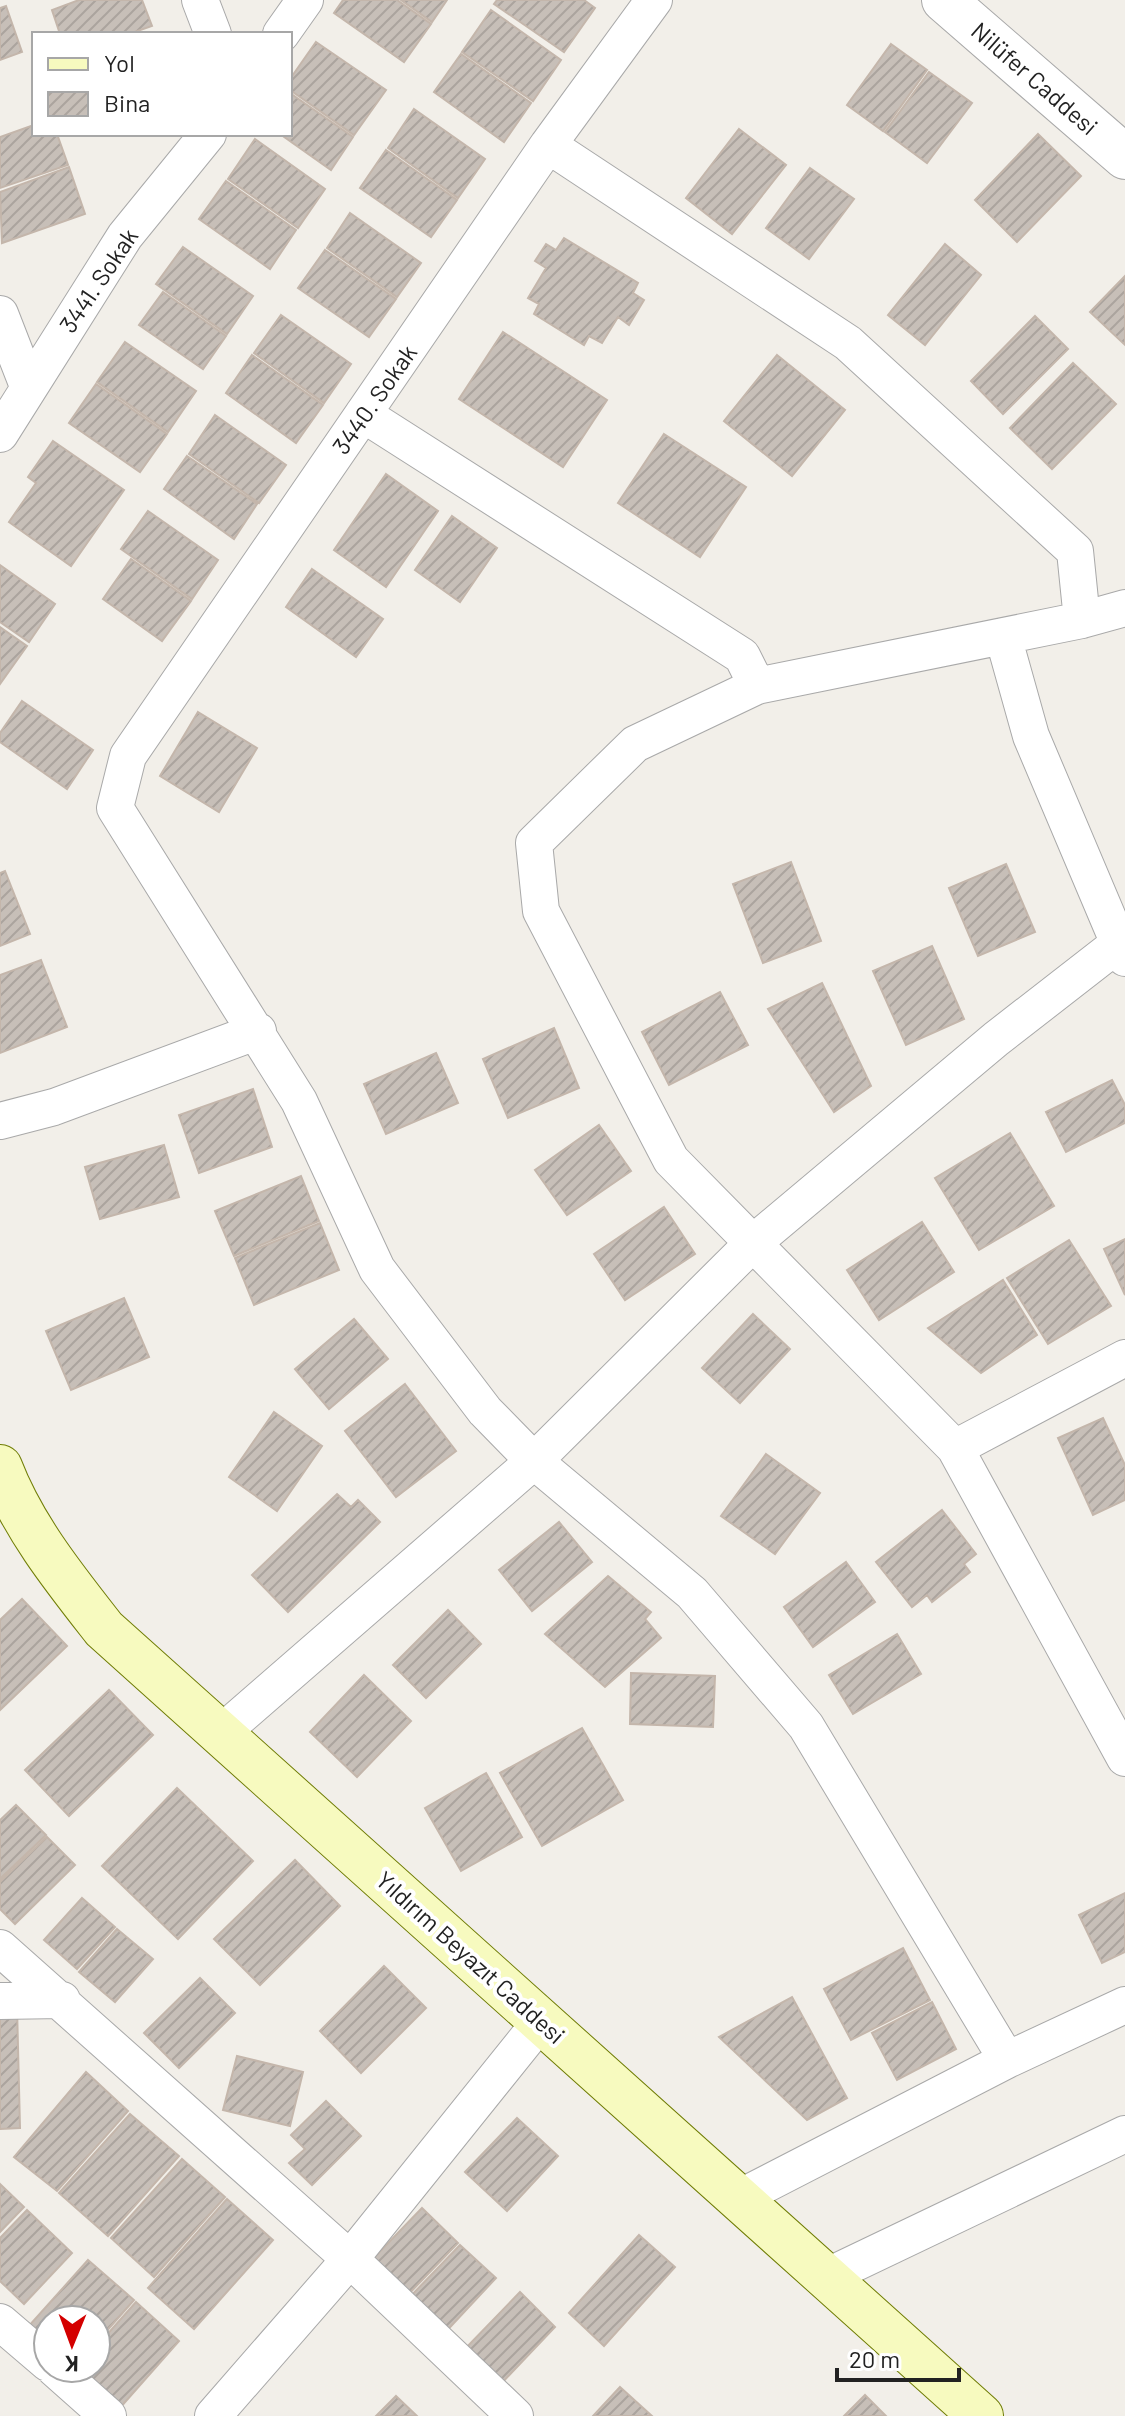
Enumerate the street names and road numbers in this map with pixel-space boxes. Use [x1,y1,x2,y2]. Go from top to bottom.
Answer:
street label: Nilüfer Caddesi [966,15,1104,141]
street label: 3441. Sokak [53,222,143,338]
street label: 3440. Sokak [326,339,422,459]
street label: Yıldırım Beyazıt Caddesi [371,1865,571,2049]

